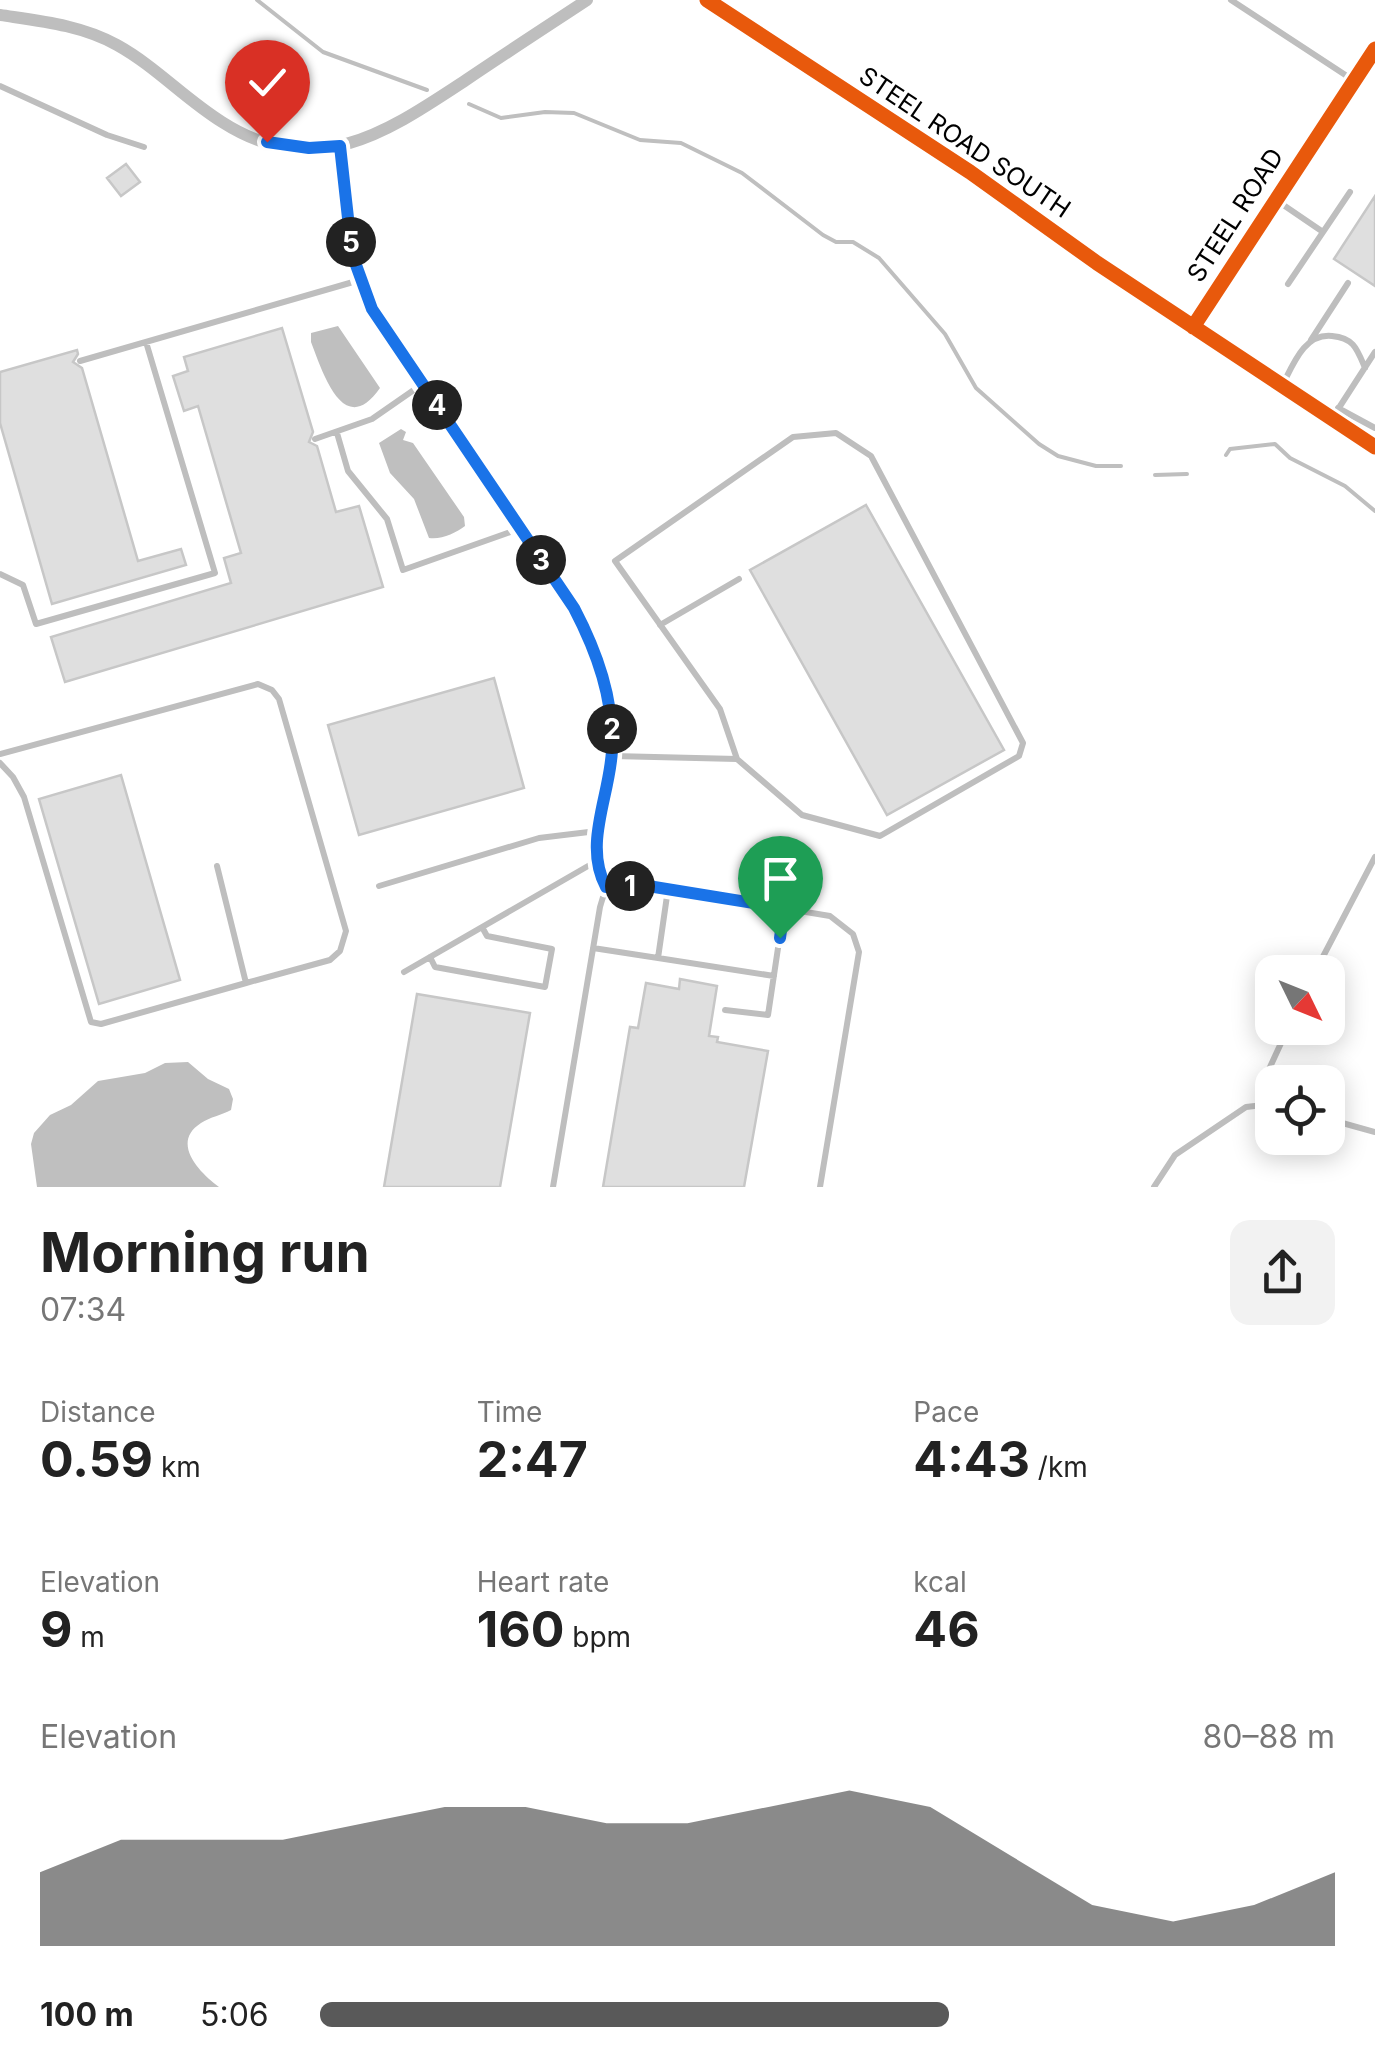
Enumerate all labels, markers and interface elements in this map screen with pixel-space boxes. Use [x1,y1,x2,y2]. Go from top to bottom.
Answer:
pin [225,40,310,143]
icon: check [240,55,295,110]
street label: STEEL ROAD SOUTH [854,60,1076,224]
street label: STEEL ROAD [1181,143,1289,287]
pin: 5 [326,217,376,267]
text: 5 [342,225,360,259]
pin: 4 [412,380,462,430]
text: 4 [428,388,446,422]
pin: 3 [516,535,566,585]
text: 3 [532,543,550,577]
pin: 2 [587,704,637,754]
text: 2 [603,712,621,746]
pin [738,836,823,939]
icon: arrive [753,851,808,906]
pin: 1 [605,861,655,911]
text: 1 [624,869,636,903]
north arrow [1255,955,1345,1045]
map controls [1255,955,1345,1155]
button: locate [1255,1065,1345,1155]
text: Morning run [40,1219,370,1285]
button: share [1230,1220,1335,1325]
text: 07:34 [40,1290,126,1329]
text: Distance [40,1395,156,1429]
text: Time [477,1395,542,1429]
text: Pace [913,1395,979,1429]
text: 0.59 [40,1429,153,1489]
text: 2:47 [477,1429,588,1489]
text: 4:43 [913,1429,1030,1489]
text: km [153,1450,201,1484]
text: /km [1030,1450,1088,1484]
text: Elevation [40,1565,160,1599]
text: Heart rate [477,1565,609,1599]
text: kcal [913,1565,967,1599]
text: 9 [40,1599,72,1659]
text: 160 [477,1599,564,1659]
text: 46 [913,1599,980,1659]
text: m [72,1620,105,1654]
text: bpm [564,1620,631,1654]
text: Elevation [40,1717,177,1756]
text: 80–88 m [1202,1717,1335,1756]
text: 100 m [40,1995,134,2034]
text: 5:06 [200,1995,269,2034]

